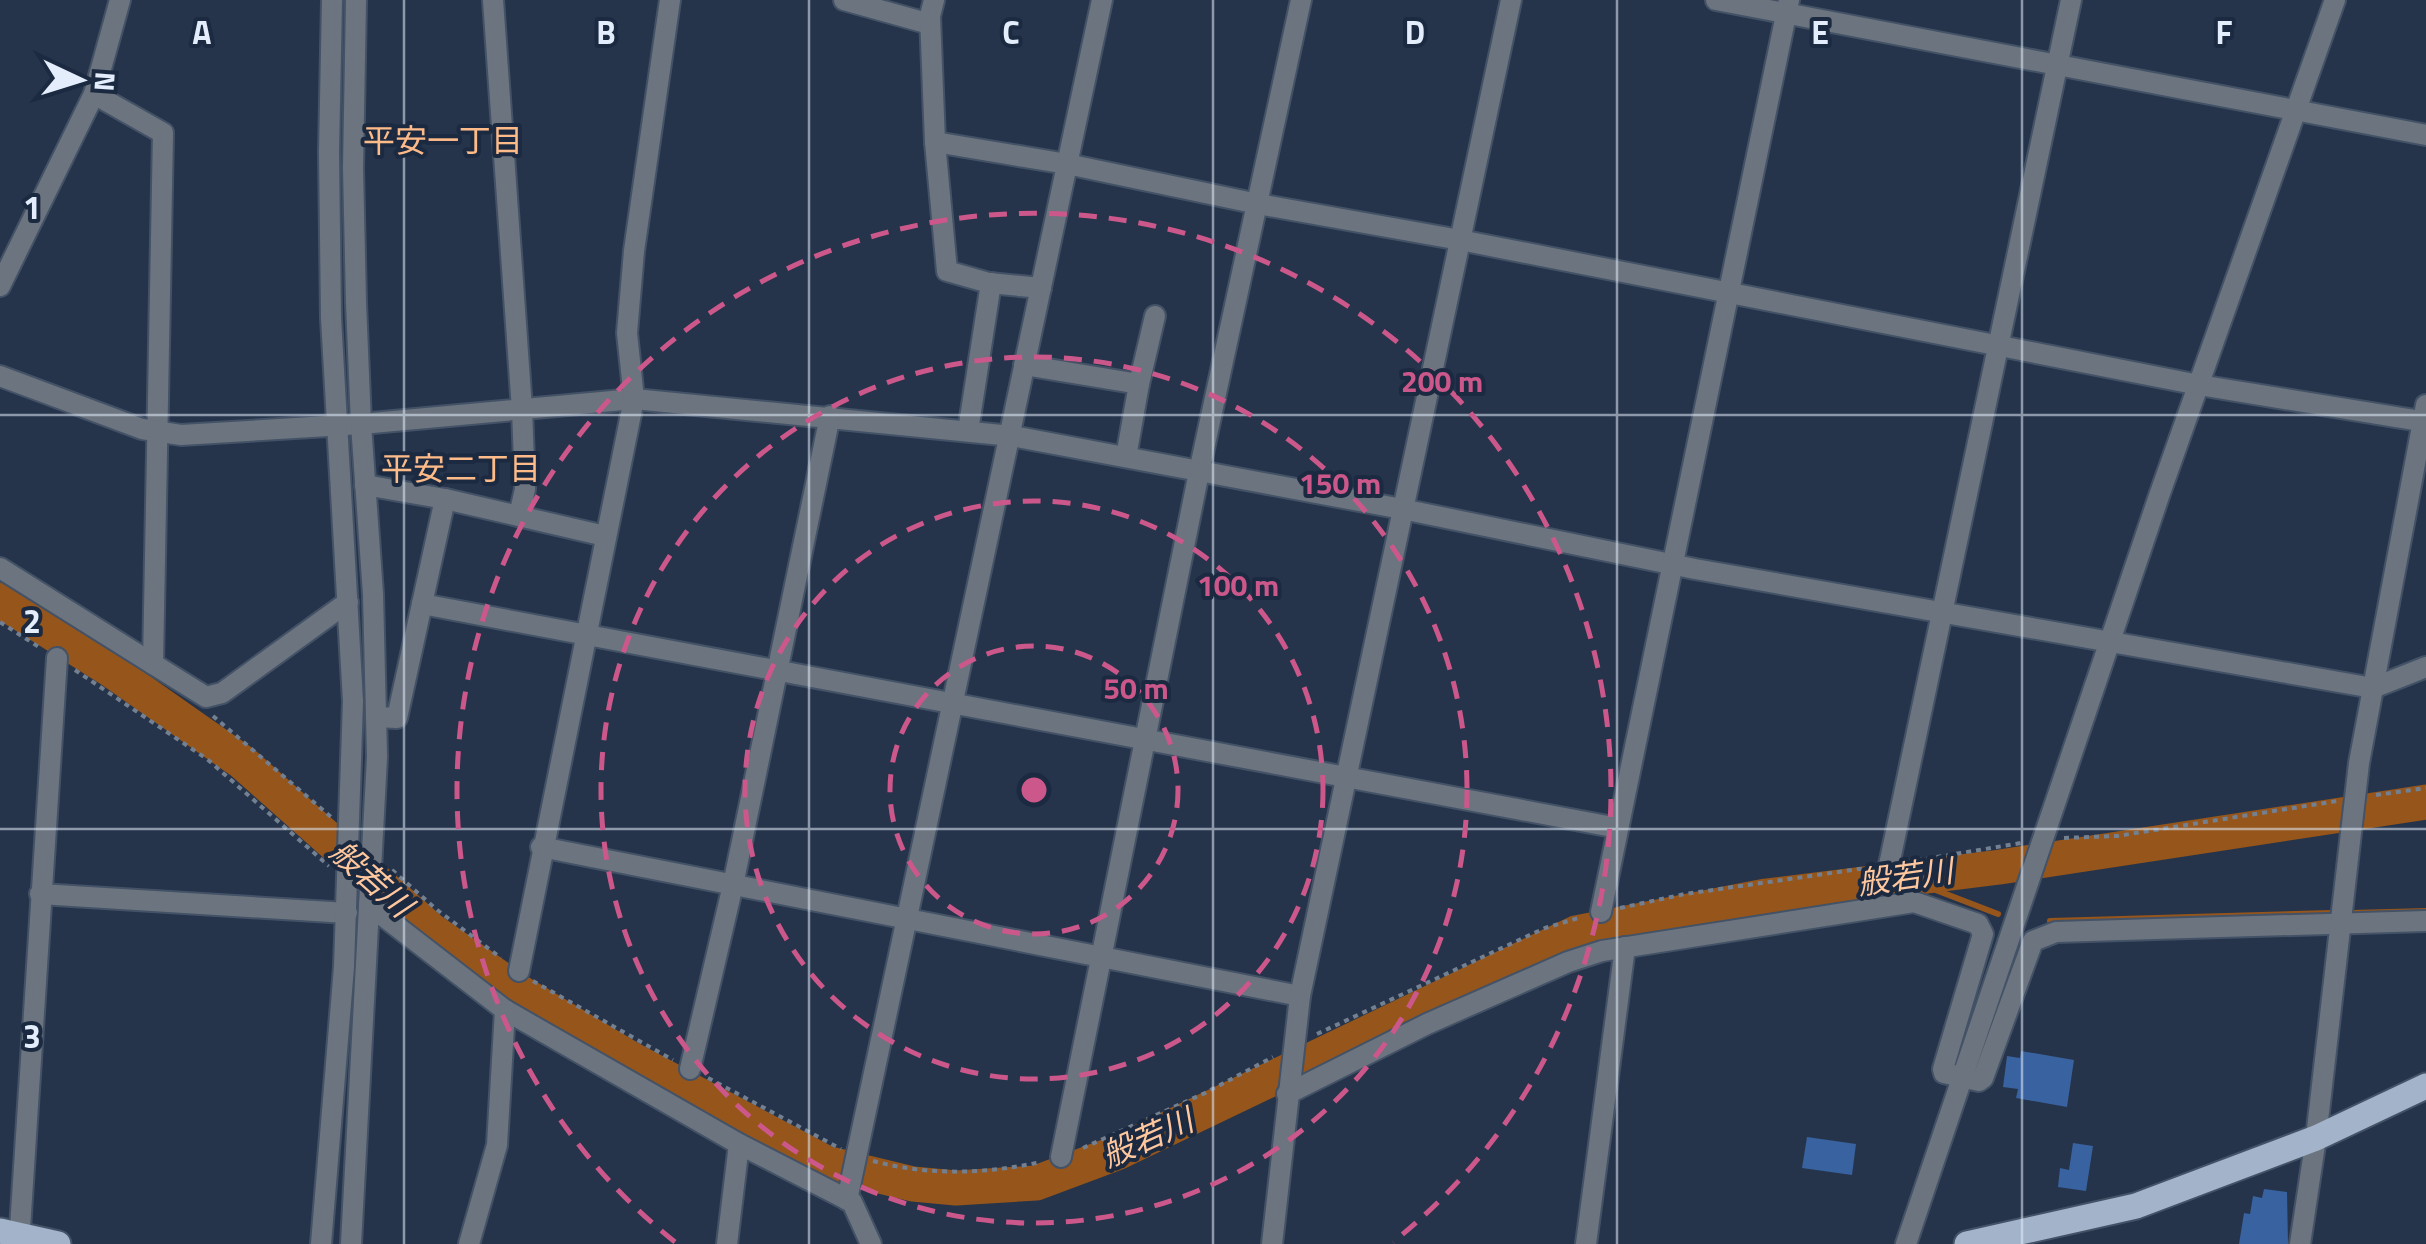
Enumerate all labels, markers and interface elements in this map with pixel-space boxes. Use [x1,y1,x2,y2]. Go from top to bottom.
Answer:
text: A [192,8,212,56]
text: B [596,8,616,56]
text: C [1002,8,1020,56]
text: D [1405,8,1425,56]
text: E [1811,8,1829,56]
text: F [2216,8,2233,56]
north arrow [30,30,130,130]
text: N [83,71,128,93]
district label: 平安一丁目 [363,116,523,164]
text: 1 [23,183,41,231]
text: 200 m [1401,358,1483,404]
district label: 平安二丁目 [381,444,541,492]
text: 150 m [1299,460,1381,506]
text: 100 m [1197,562,1279,608]
text: 2 [23,597,41,645]
text: 50 m [1103,665,1169,711]
centre of rings [1016,772,1052,808]
water label: 般若川 [320,828,426,930]
water label: 般若川 [1854,845,1959,906]
text: 3 [23,1012,41,1060]
water label: 般若川 [1093,1094,1203,1178]

